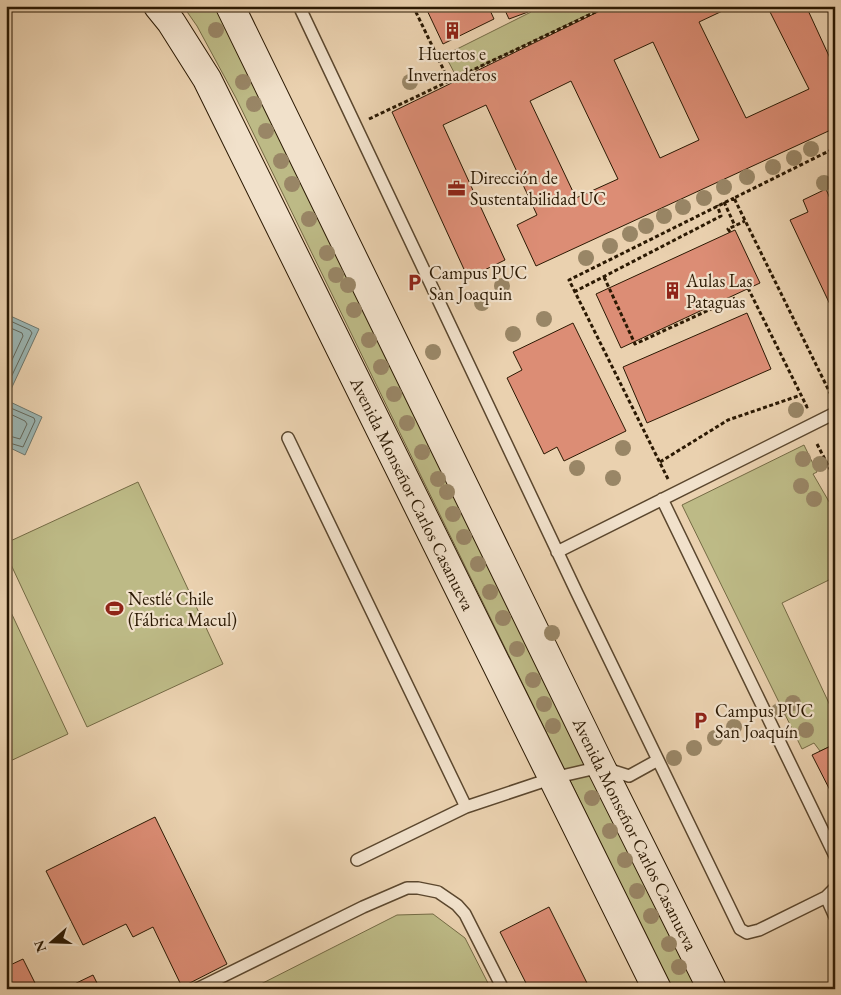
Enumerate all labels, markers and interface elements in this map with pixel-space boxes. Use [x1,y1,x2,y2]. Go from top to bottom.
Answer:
building icon: Huertos e Invernaderos [442,21,462,41]
place label: Huertos e Invernaderos [407,42,497,86]
place label: Dirección de Sustentabilidad UC [470,166,606,210]
office icon: Dirección de Sustentabilidad UC [446,178,466,198]
place label: Campus PUC San Joaquin [429,261,527,305]
place label: Aulas Las Pataguas [685,269,753,313]
parking icon: Campus PUC San Joaquin [405,273,425,293]
building icon: Aulas Las Pataguas [662,281,682,301]
street label: Avenida Monseñor Carlos Casanueva [345,372,480,615]
place label: Nestlé Chile (Fábrica Macul) [128,587,237,631]
sports icon: Nestlé Chile (Fábrica Macul) [104,599,124,619]
place label: Campus PUC San Joaquín [715,699,813,743]
parking icon: Campus PUC San Joaquín [691,711,711,731]
street label: Avenida Monseñor Carlos Casanueva [567,713,703,955]
north arrow [28,918,78,968]
text: N [29,937,50,955]

